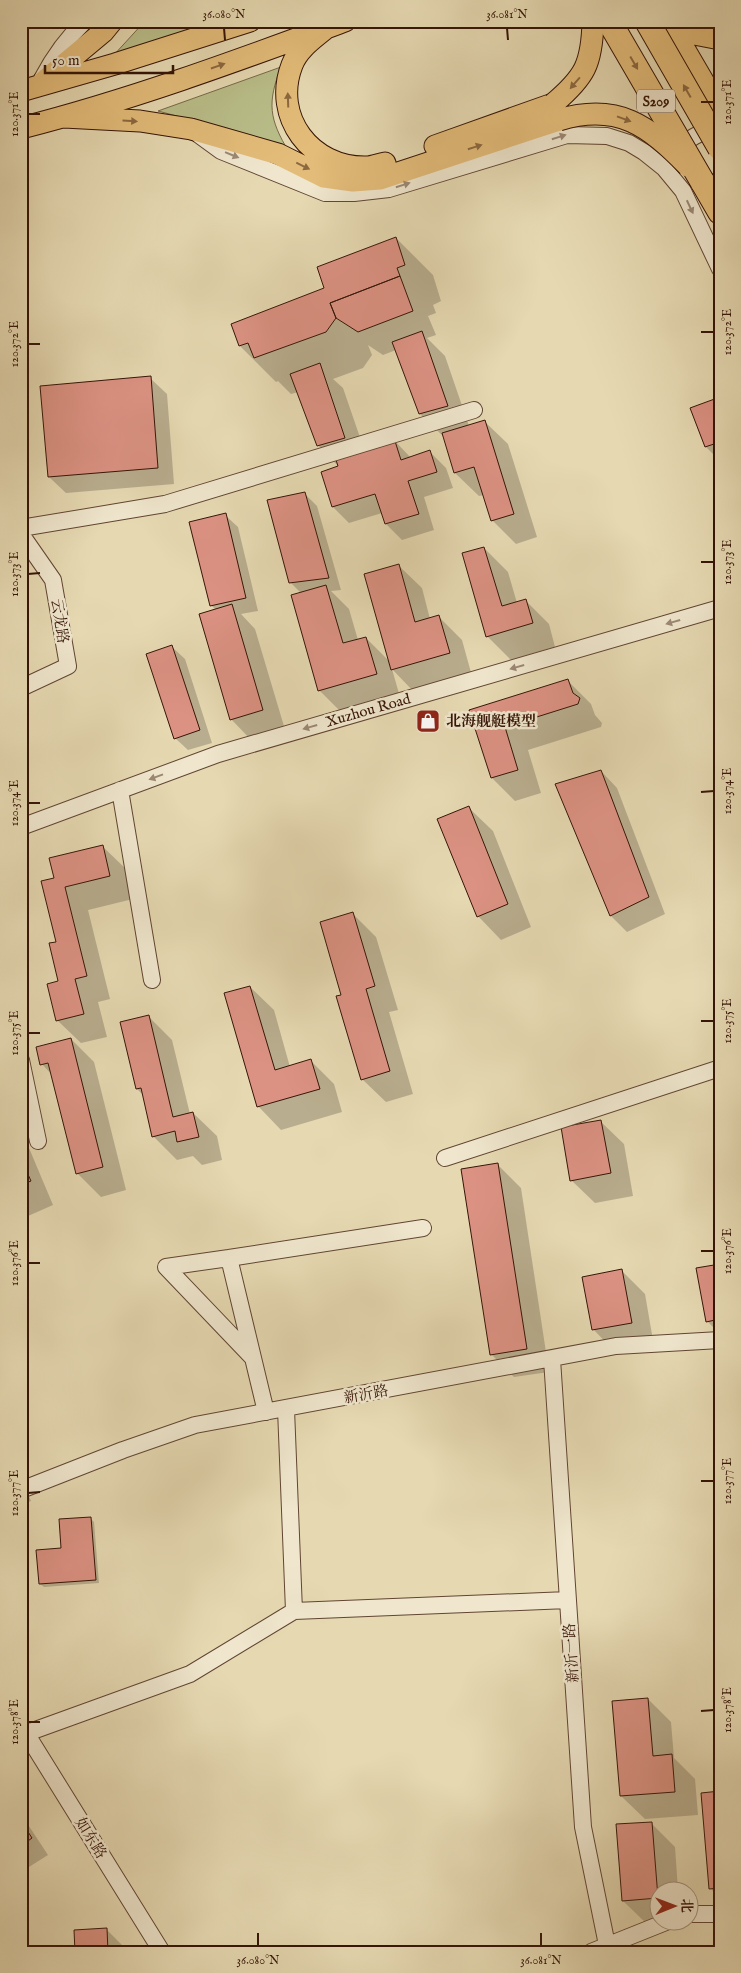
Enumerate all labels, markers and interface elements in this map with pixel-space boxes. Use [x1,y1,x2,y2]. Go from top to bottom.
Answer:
text: 36.080°N [203,7,246,22]
text: 36.081°N [486,7,528,22]
scale bar [45,42,172,74]
text: 50 m [52,51,80,70]
one-way arrow [629,57,638,70]
one-way arrow [211,62,226,70]
one-way arrow [570,77,581,90]
text: 120.371°E [720,79,735,125]
one-way arrow [683,83,691,98]
road number: S209 [637,90,675,112]
text: 120.371°E [7,91,22,137]
one-way arrow [283,92,291,108]
one-way arrow [617,115,632,123]
one-way arrow [122,117,138,125]
one-way arrow [551,133,566,141]
one-way arrow [468,143,483,151]
one-way arrow [225,152,239,160]
one-way arrow [296,162,310,170]
one-way arrow [396,181,411,188]
one-way arrow [687,200,695,214]
text: 120.372°E [720,309,735,355]
text: 120.372°E [7,321,22,367]
text: 120.373°E [720,539,735,585]
text: 120.373°E [7,551,22,597]
street label: 云龙路 [47,597,72,645]
one-way arrow [665,618,681,626]
one-way arrow [509,664,524,672]
street label: Xuzhou Road [323,689,414,732]
shop icon: 北海舰艇模型 [415,708,441,734]
place label: 北海舰艇模型 [446,712,536,731]
one-way arrow [303,724,318,732]
text: 120.374°E [720,768,735,814]
one-way arrow [148,773,163,781]
text: 120.374°E [7,780,22,826]
text: 120.375°E [720,998,735,1044]
text: 120.375°E [7,1010,22,1056]
text: 120.376°E [720,1228,735,1274]
text: 120.376°E [7,1240,22,1286]
street label: 新沂路 [342,1381,390,1408]
text: 120.377°E [720,1458,735,1504]
text: 120.377°E [7,1470,22,1516]
street label: 新沂一路 [560,1622,583,1684]
text: 120.378°E [720,1687,735,1733]
text: 120.378°E [7,1699,22,1745]
street label: 如东路 [71,1814,111,1862]
north arrow [648,1880,698,1930]
text: 北 [677,1899,695,1913]
text: 36.080°N [237,1953,280,1968]
text: 36.081°N [520,1953,562,1968]

